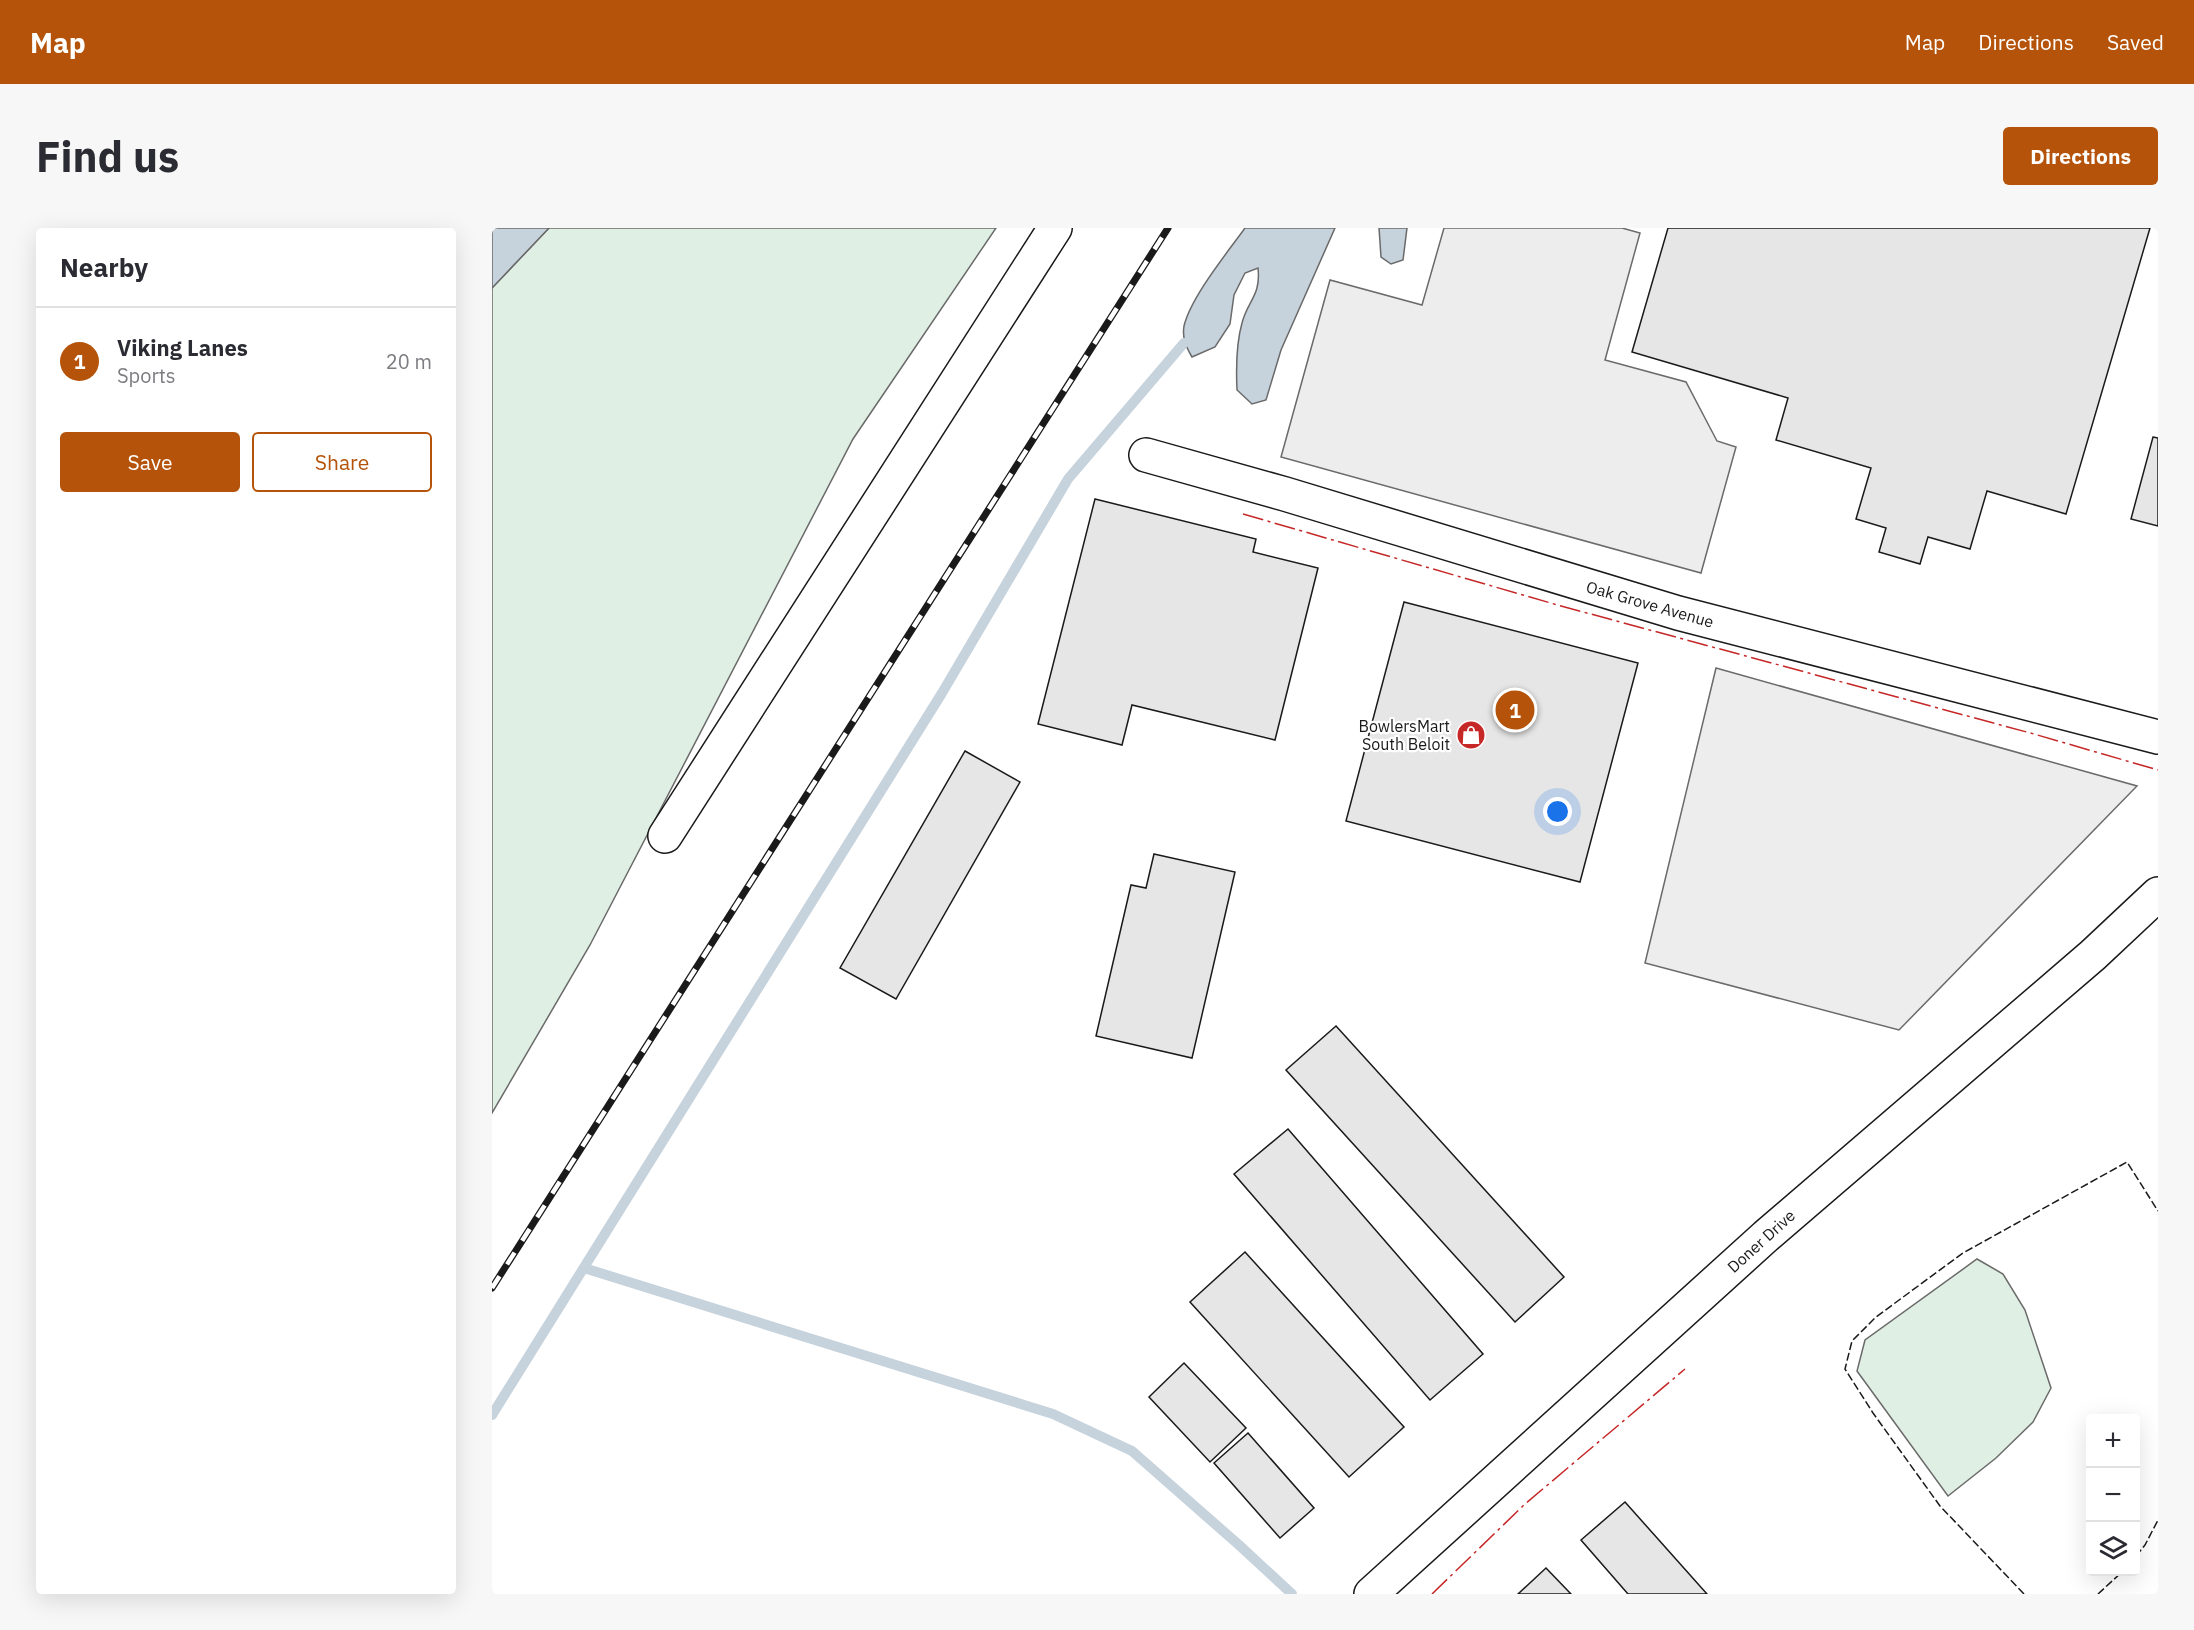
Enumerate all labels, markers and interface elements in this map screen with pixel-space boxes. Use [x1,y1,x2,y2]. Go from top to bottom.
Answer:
text: Map [30,24,86,61]
text: Map [1905,28,1945,56]
text: Directions [1978,28,2074,56]
text: Saved [2107,28,2164,56]
button: Directions [2003,127,2158,185]
text: Find us [36,129,179,184]
text: Nearby [60,250,148,284]
text: Viking Lanes [117,333,248,362]
text: 1 [74,348,86,375]
text: 20 m [386,348,432,375]
text: Sports [117,362,176,389]
button: Save [60,432,240,492]
button: Share [252,432,432,492]
street label: Oak Grove Avenue [1584,576,1716,632]
pin: 1 [1496,688,1534,732]
place label: BowlersMart South Beloit [1358,716,1450,754]
shop icon: BowlersMart South Beloit [1455,719,1487,751]
your location [1543,797,1572,826]
street label: Doner Drive [1723,1205,1799,1277]
map controls [2086,1414,2140,1576]
button: + [2086,1414,2140,1468]
button: − [2086,1468,2140,1522]
button: layers [2086,1522,2140,1576]

